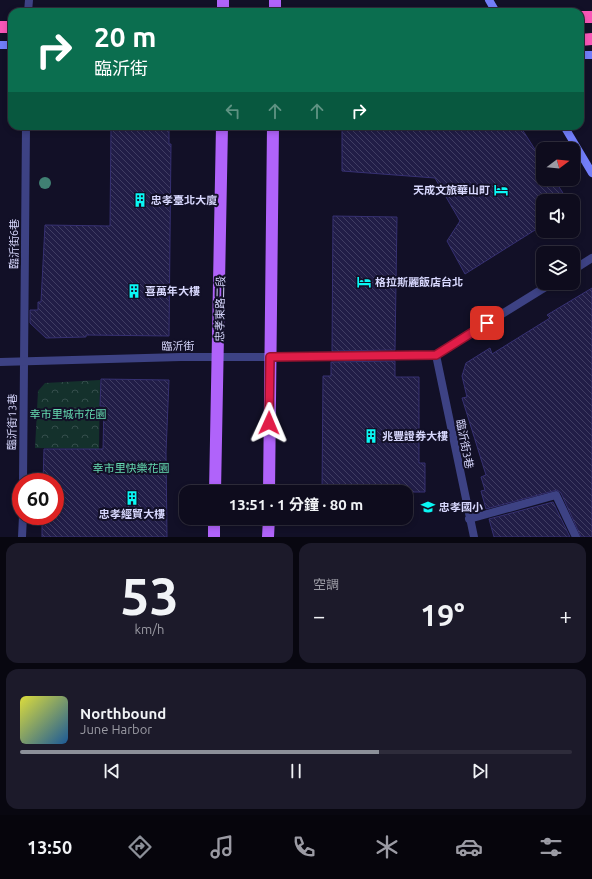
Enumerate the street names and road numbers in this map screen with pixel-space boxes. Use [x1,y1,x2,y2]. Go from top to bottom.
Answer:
street label: 臨沂街6巷 [8,219,20,269]
street label: 忠孝東路二段 [213,276,227,342]
street label: 臨沂街 [161,340,195,352]
street label: 臨沂街13巷 [6,394,18,450]
street label: 臨沂街3巷 [454,418,476,470]

